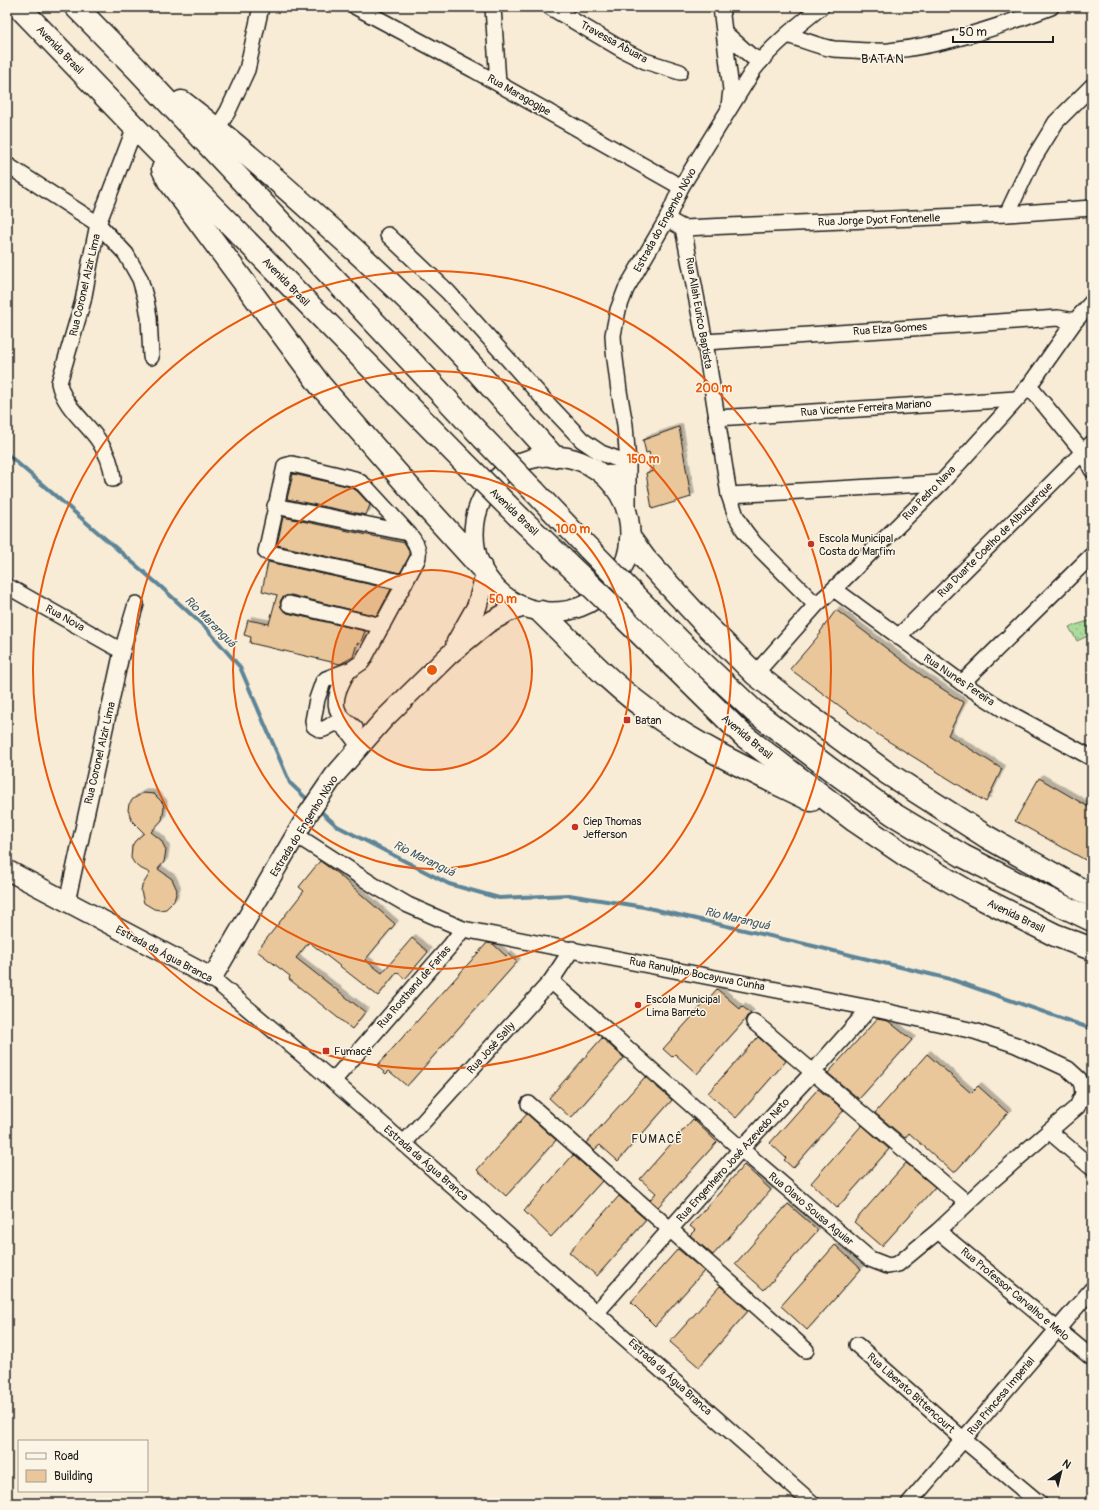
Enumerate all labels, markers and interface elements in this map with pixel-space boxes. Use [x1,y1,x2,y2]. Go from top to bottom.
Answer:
street label: Travessa Abuara [578,18,650,66]
scale bar [953,18,1053,44]
street label: Avenida Brasil [34,23,86,77]
text: 50 m [959,25,987,40]
district label: BATAN [861,51,905,67]
street label: Rua Maragogipe [485,72,554,119]
street label: Estrada do Engenho Nôvo [631,166,699,274]
street label: Rua Jorge Dyot Fontenelle [818,211,941,229]
street label: Rua Coronel Alzir Lima [67,232,103,338]
street label: Avenida Brasil [260,255,312,309]
street label: Rua Allah Eurico Baptista [683,256,715,370]
street label: Rua Elza Gomes [853,320,927,338]
text: 200 m [696,381,733,396]
street label: Rua Vicente Ferreira Mariano [800,397,932,419]
text: 150 m [627,452,660,467]
street label: Rua Pedro Nava [900,463,958,523]
street label: Rua Duarte Coelho de Albuquerque [935,479,1056,600]
street label: Avenida Brasil [487,486,541,538]
text: 100 m [556,522,591,537]
place label: Escola Municipal Costa do Marfim [819,532,895,558]
marker: Escola Municipal Costa do Marfim [806,539,816,549]
text: 50 m [489,592,517,607]
water label: Rio Maranguá [181,593,240,652]
street label: Rua Nova [43,602,87,634]
street label: Rua Nunes Pereira [921,651,997,709]
centre of rings [425,663,439,677]
street label: Rua Coronel Alzir Lima [82,700,118,806]
street label: Avenida Brasil [719,712,775,762]
place label: Batan [635,714,661,727]
marker: Batan [622,715,632,725]
street label: Estrada do Engenho Nôvo [267,773,341,879]
place label: Ciep Thomas Jefferson [583,815,641,841]
marker: Ciep Thomas Jefferson [570,822,580,832]
water label: Rio Maranguá [391,838,458,881]
street label: Avenida Brasil [985,896,1047,936]
water label: Rio Maranguá [703,904,772,934]
street label: Estrada da Água Branca [113,923,215,985]
street label: Rua Rosthand de Farias [375,943,453,1031]
street label: Rua Ranulpho Bocayuva Cunha [628,954,766,994]
place label: Escola Municipal Lima Barreto [646,993,720,1019]
marker: Escola Municipal Lima Barreto [633,1000,643,1010]
street label: Rua José Sally [464,1019,518,1077]
place label: Fumacê [334,1045,372,1058]
marker: Fumacê [321,1046,331,1056]
street label: Rua Engenheiro José Azevedo Neto [674,1095,792,1225]
street label: Estrada da Água Branca [381,1123,471,1203]
district label: FUMACÊ [631,1131,683,1147]
street label: Rua Olavo Sousa Aguiar [766,1170,856,1248]
street label: Rua Professor Carvalho e Melo [958,1245,1072,1343]
street label: Estrada da Água Branca [626,1336,714,1418]
street label: Rua Liberato Bittencourt [864,1350,958,1436]
street label: Rua Princesa Imperial [965,1354,1037,1438]
legend [18,1440,148,1492]
text: Road [54,1449,79,1464]
north arrow [1041,1452,1081,1492]
text: N [1060,1457,1074,1472]
text: Building [54,1469,93,1484]

